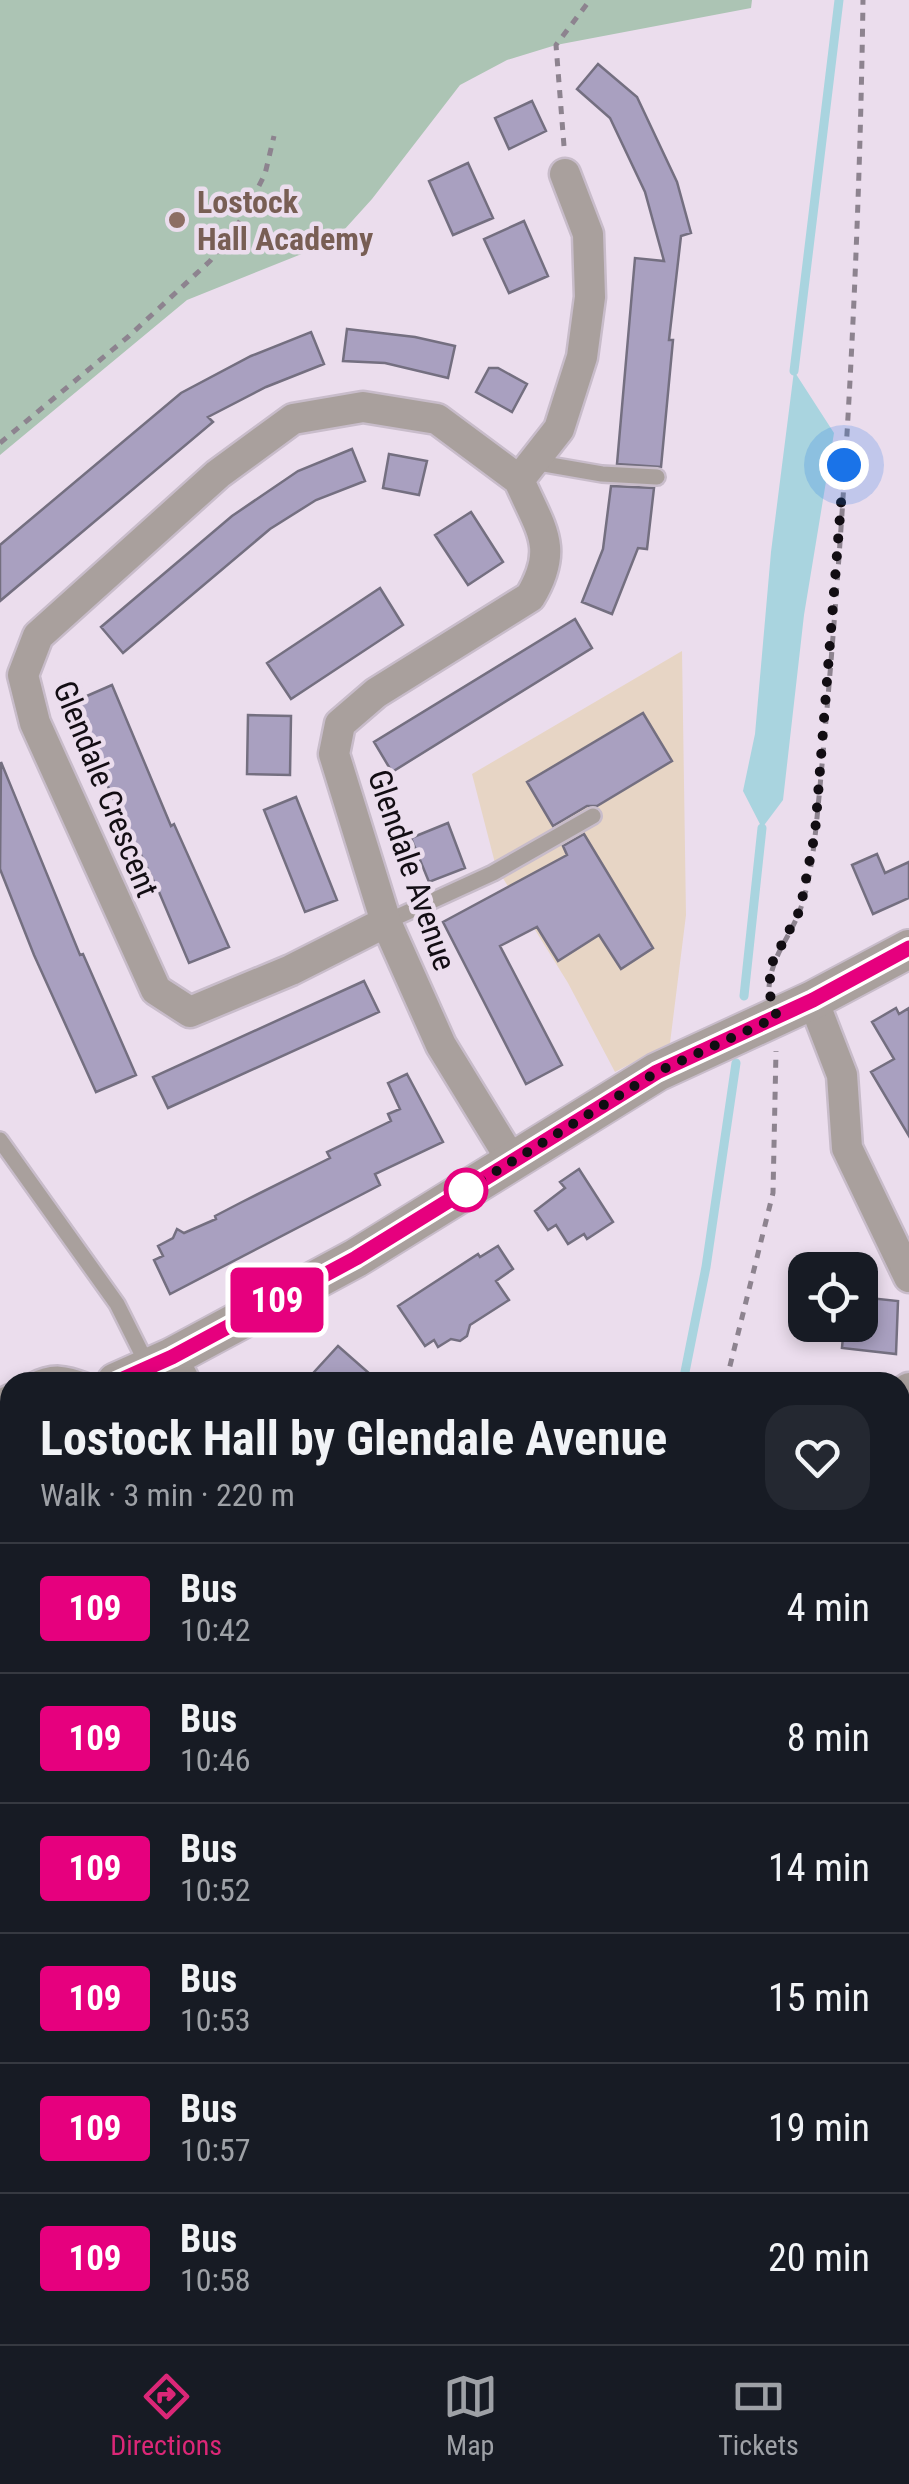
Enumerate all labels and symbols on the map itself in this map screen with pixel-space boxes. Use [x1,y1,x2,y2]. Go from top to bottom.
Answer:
place label: Lostock Hall Academy [197,183,373,258]
marker: Lostock Hall Academy [166,209,188,231]
your location [819,440,869,490]
street label: Glendale Crescent [45,675,167,903]
street label: Glendale Avenue [360,765,464,975]
unlabelled marker [445,1169,487,1211]
line badge: 109 [220,1268,334,1332]

